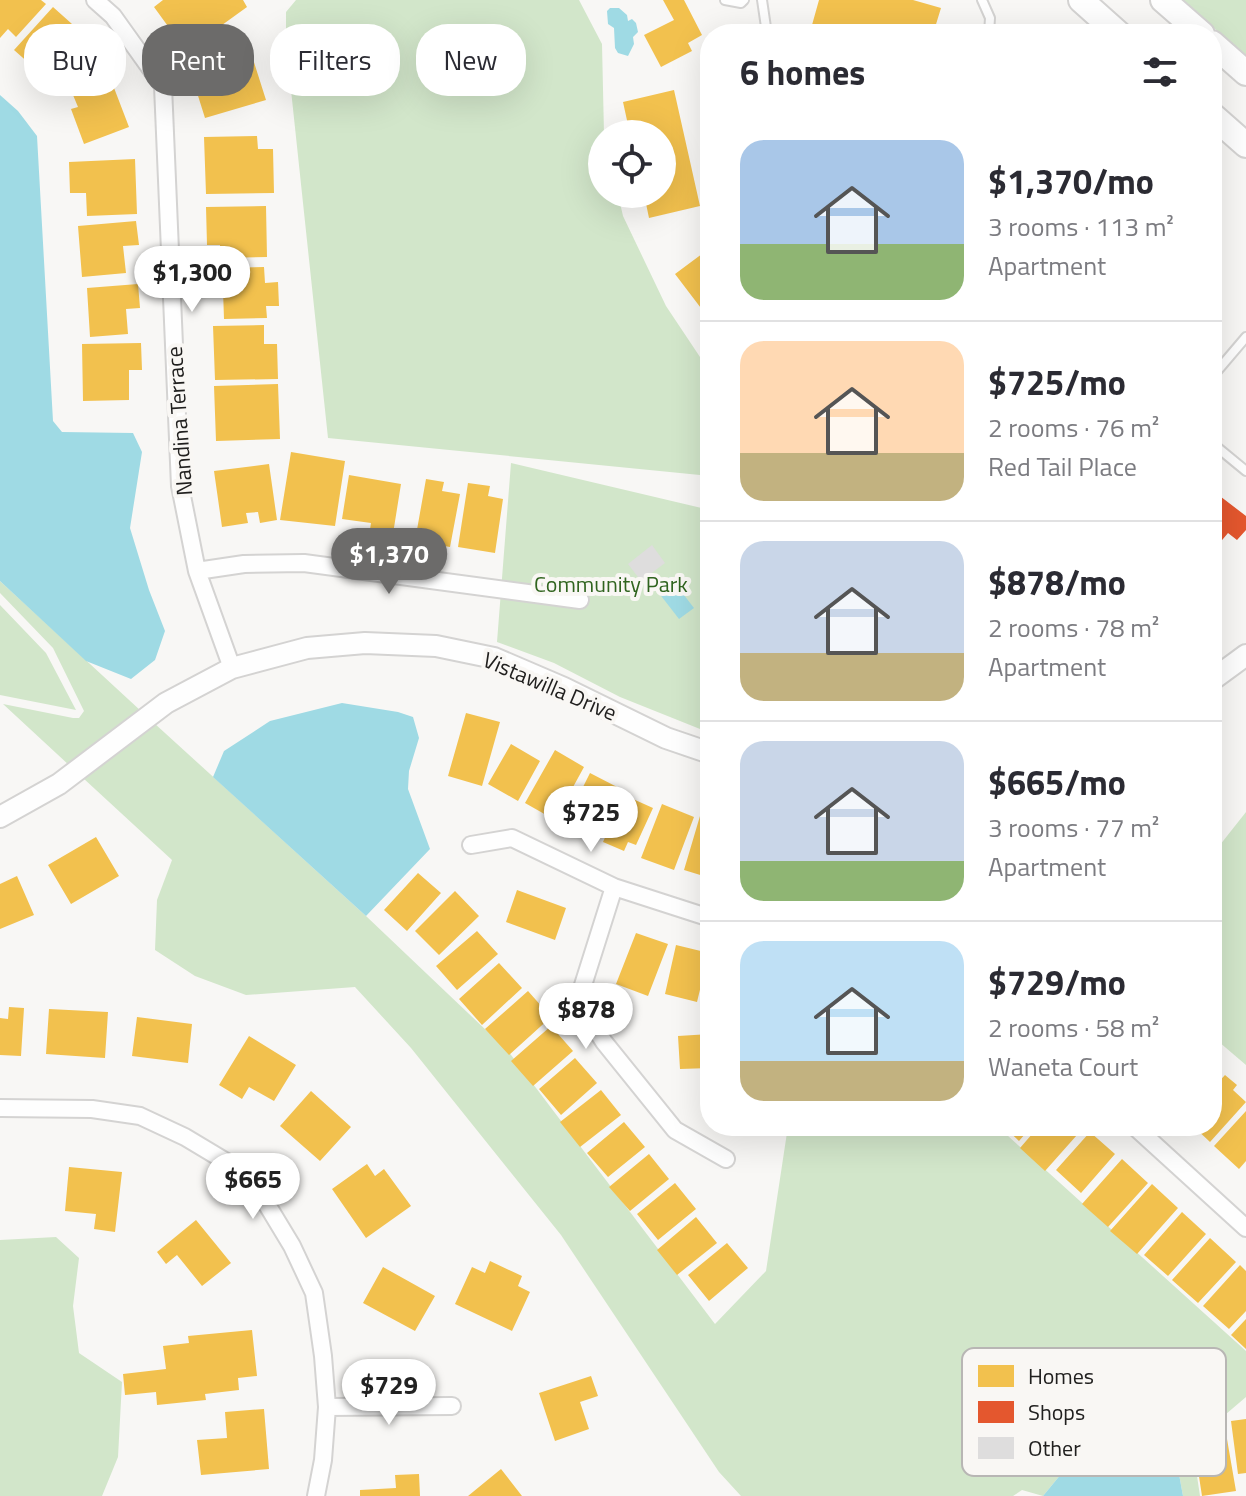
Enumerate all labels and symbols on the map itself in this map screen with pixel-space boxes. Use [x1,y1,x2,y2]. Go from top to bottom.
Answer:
pin: $1,300 [127,246,257,314]
street label: Nandina Terrace [157,345,201,497]
pin: $1,370 [324,528,454,596]
park label: Community Park [534,567,688,601]
street label: Vistawilla Drive [478,643,622,729]
pin: $725 [544,786,638,854]
pin: $878 [539,983,633,1051]
pin: $665 [206,1153,300,1221]
legend [962,1348,1226,1476]
pin: $729 [342,1359,436,1427]
text: Homes [1028,1359,1094,1393]
text: Shops [1028,1395,1085,1429]
text: Other [1028,1431,1081,1465]

